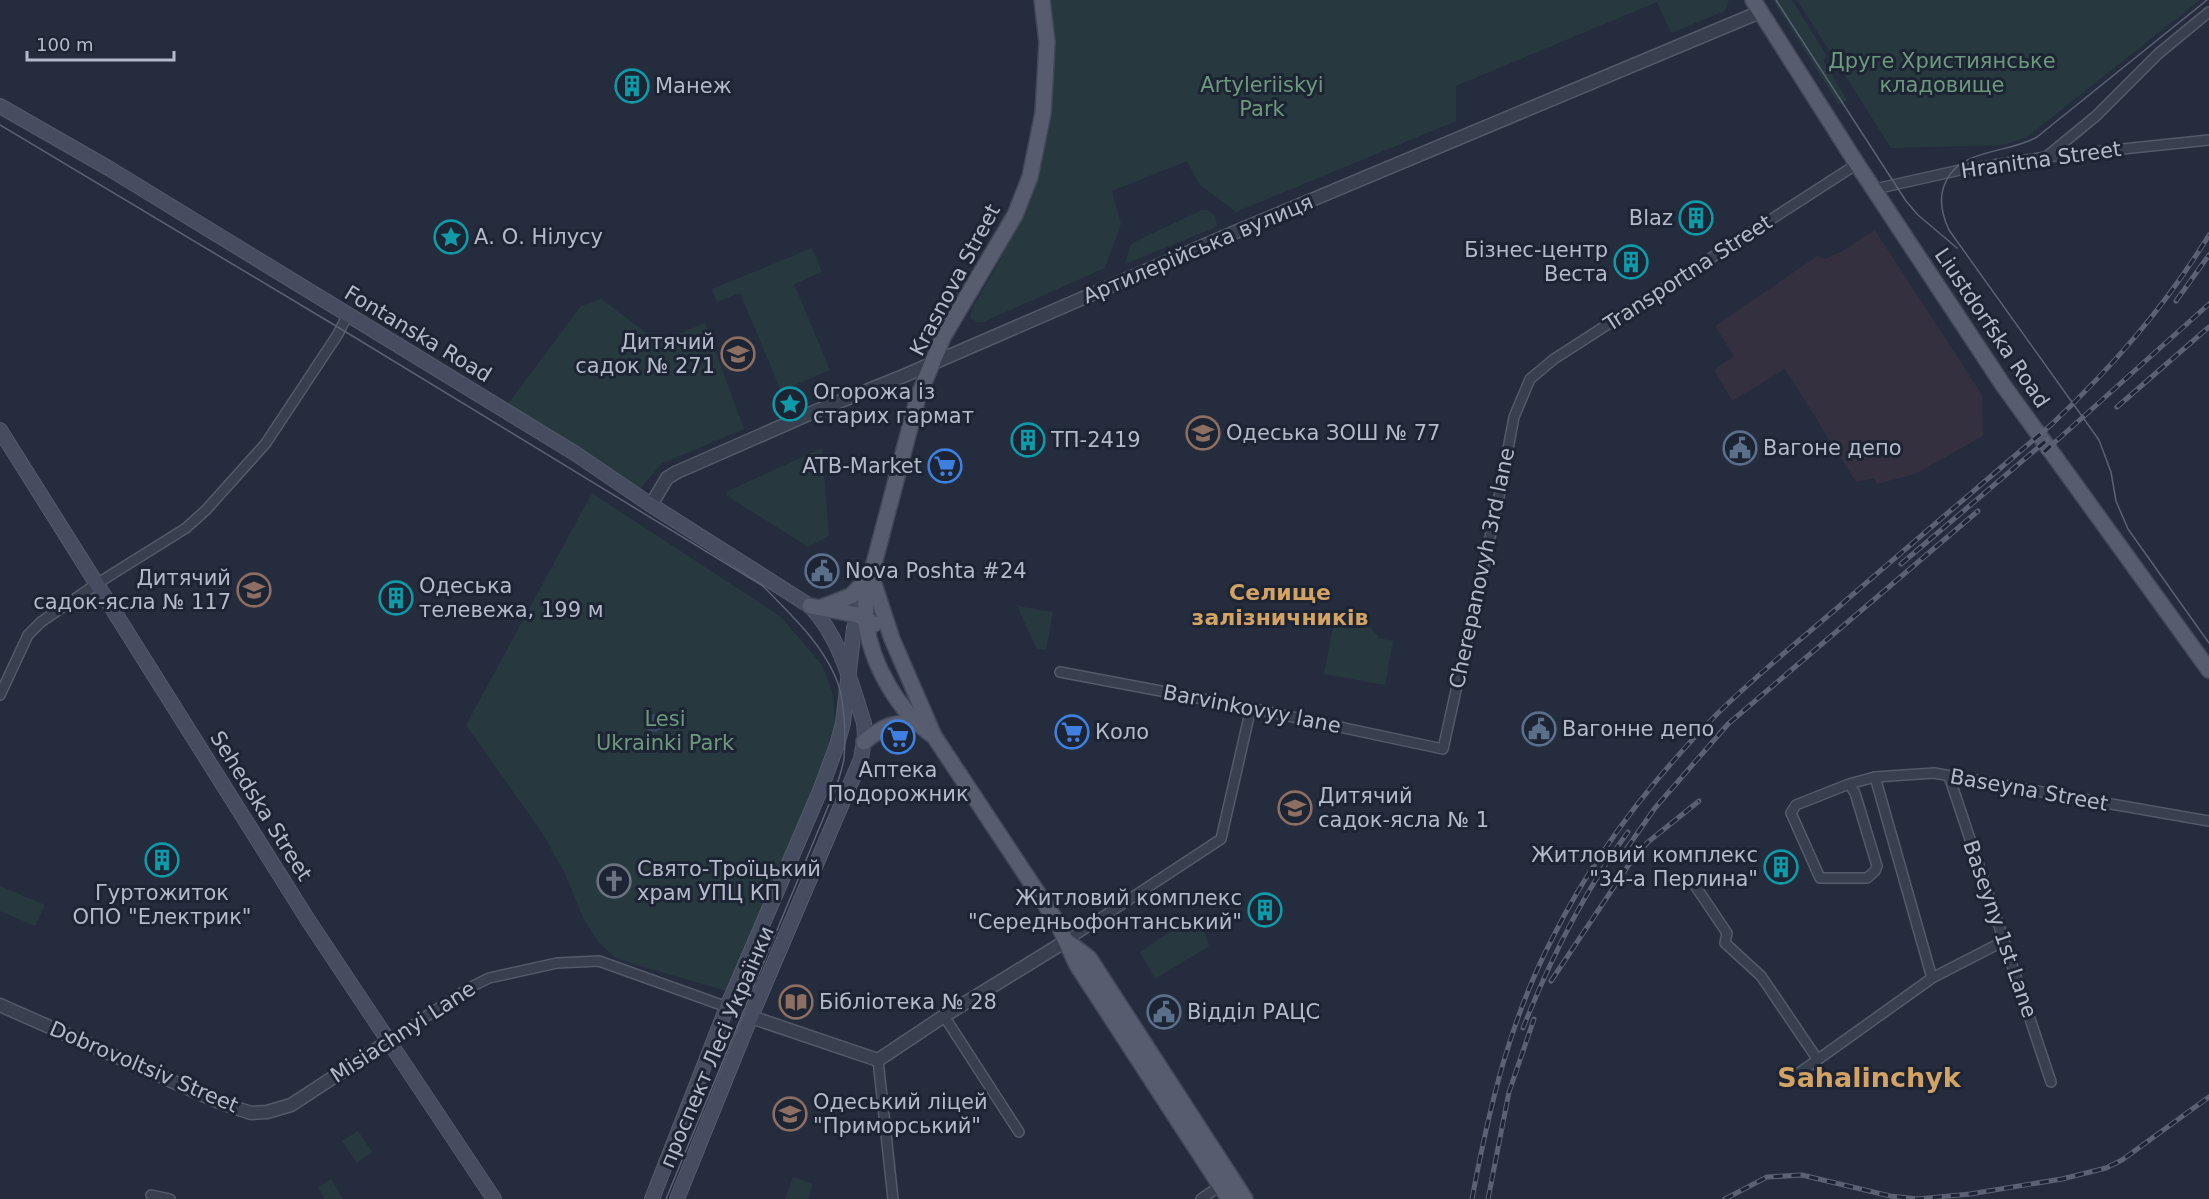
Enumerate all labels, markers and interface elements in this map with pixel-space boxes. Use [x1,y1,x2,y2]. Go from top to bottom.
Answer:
scale bar [27,24,174,62]
text: 100 m [36,34,94,55]
park label: Друге Християнське кладовище [1828,49,2056,97]
building icon: Манеж [614,68,650,104]
park label: Artyleriiskyi Park [1200,73,1324,121]
place label: Манеж [655,74,732,98]
street label: Hranitna Street [1959,137,2123,183]
street label: Артилерійська вулиця [1079,190,1317,308]
street label: Krasnova Street [905,200,1005,360]
building icon: Blaz [1678,200,1714,236]
place label: Blaz [1629,206,1673,230]
street label: Transportna Street [1599,210,1776,337]
place icon: А. О. Нілусу [433,219,469,255]
place label: А. О. Нілусу [474,225,603,249]
place label: Бізнес-центр Веста [1464,238,1608,286]
building icon: Бізнес-центр Веста [1613,244,1649,280]
street label: Liustdorfska Road [1930,244,2054,412]
street label: Fontanska Road [340,281,496,387]
place label: Дитячий садок № 271 [575,330,715,378]
school or university icon: Дитячий садок № 271 [720,336,756,372]
place label: Огорожа із старих гармат [813,380,974,428]
place icon: Огорожа із старих гармат [772,386,808,422]
school or university icon: Одеська ЗОШ № 77 [1185,415,1221,451]
place label: Одеська ЗОШ № 77 [1226,421,1440,445]
building icon: ТП-2419 [1010,422,1046,458]
place label: ТП-2419 [1050,428,1141,452]
public building icon: Вагоне депо [1722,430,1758,466]
place label: Вагоне депо [1763,436,1902,460]
street label: Cherepanovyh 3rd lane [1445,445,1519,691]
supermarket icon: ATB-Market [927,448,963,484]
place label: ATB-Market [802,454,922,478]
public building icon: Nova Poshta #24 [804,553,840,589]
place label: Nova Poshta #24 [845,559,1027,583]
place label: Дитячий садок-ясла № 117 [33,566,231,614]
school or university icon: Дитячий садок-ясла № 117 [236,572,272,608]
place label: Одеська телевежа, 199 м [419,574,604,622]
building icon: Одеська телевежа, 199 м [378,580,414,616]
district label: Селище залізничників [1192,580,1368,630]
street label: Barvinkovyy lane [1161,680,1343,738]
park label: Lesi Ukrainki Park [596,707,735,755]
public building icon: Вагонне депо [1521,711,1557,747]
supermarket icon: Коло [1054,714,1090,750]
place label: Вагонне депо [1562,717,1714,741]
supermarket icon: Аптека Подорожник [880,719,916,755]
place label: Коло [1095,720,1149,744]
street label: Sehedska Street [205,727,317,885]
place label: Аптека Подорожник [827,758,969,806]
street label: Baseyna Street [1948,764,2110,816]
place label: Дитячий садок-ясла № 1 [1318,784,1489,832]
school or university icon: Дитячий садок-ясла № 1 [1277,790,1313,826]
street label: Baseyny 1st Lane [1958,837,2042,1021]
building icon: Гуртожиток ОПО "Електрик" [144,842,180,878]
place label: Житловий комплекс "34-а Перлина" [1531,843,1758,891]
building icon: Житловий комплекс "34-а Перлина" [1763,849,1799,885]
place label: Свято-Троїцький храм УПЦ КП [637,857,821,905]
church icon: Свято-Троїцький храм УПЦ КП [596,863,632,899]
place label: Гуртожиток ОПО "Електрик" [72,881,252,929]
place label: Житловий комплекс "Середньофонтанський" [968,886,1242,934]
building icon: Житловий комплекс "Середньофонтанський" [1247,892,1283,928]
street label: проспект Лесі Українки [655,923,779,1171]
street label: Misiachnyi Lane [326,976,480,1088]
library icon: Бібліотека № 28 [778,984,814,1020]
place label: Бібліотека № 28 [819,990,997,1014]
public building icon: Відділ РАЦС [1146,994,1182,1030]
place label: Відділ РАЦС [1187,1000,1320,1024]
street label: Dobrovoltsiv Street [46,1016,242,1118]
district label: Sahalinchyk [1777,1062,1962,1093]
place label: Одеський ліцей "Приморський" [813,1090,988,1138]
school or university icon: Одеський ліцей "Приморський" [772,1096,808,1132]

